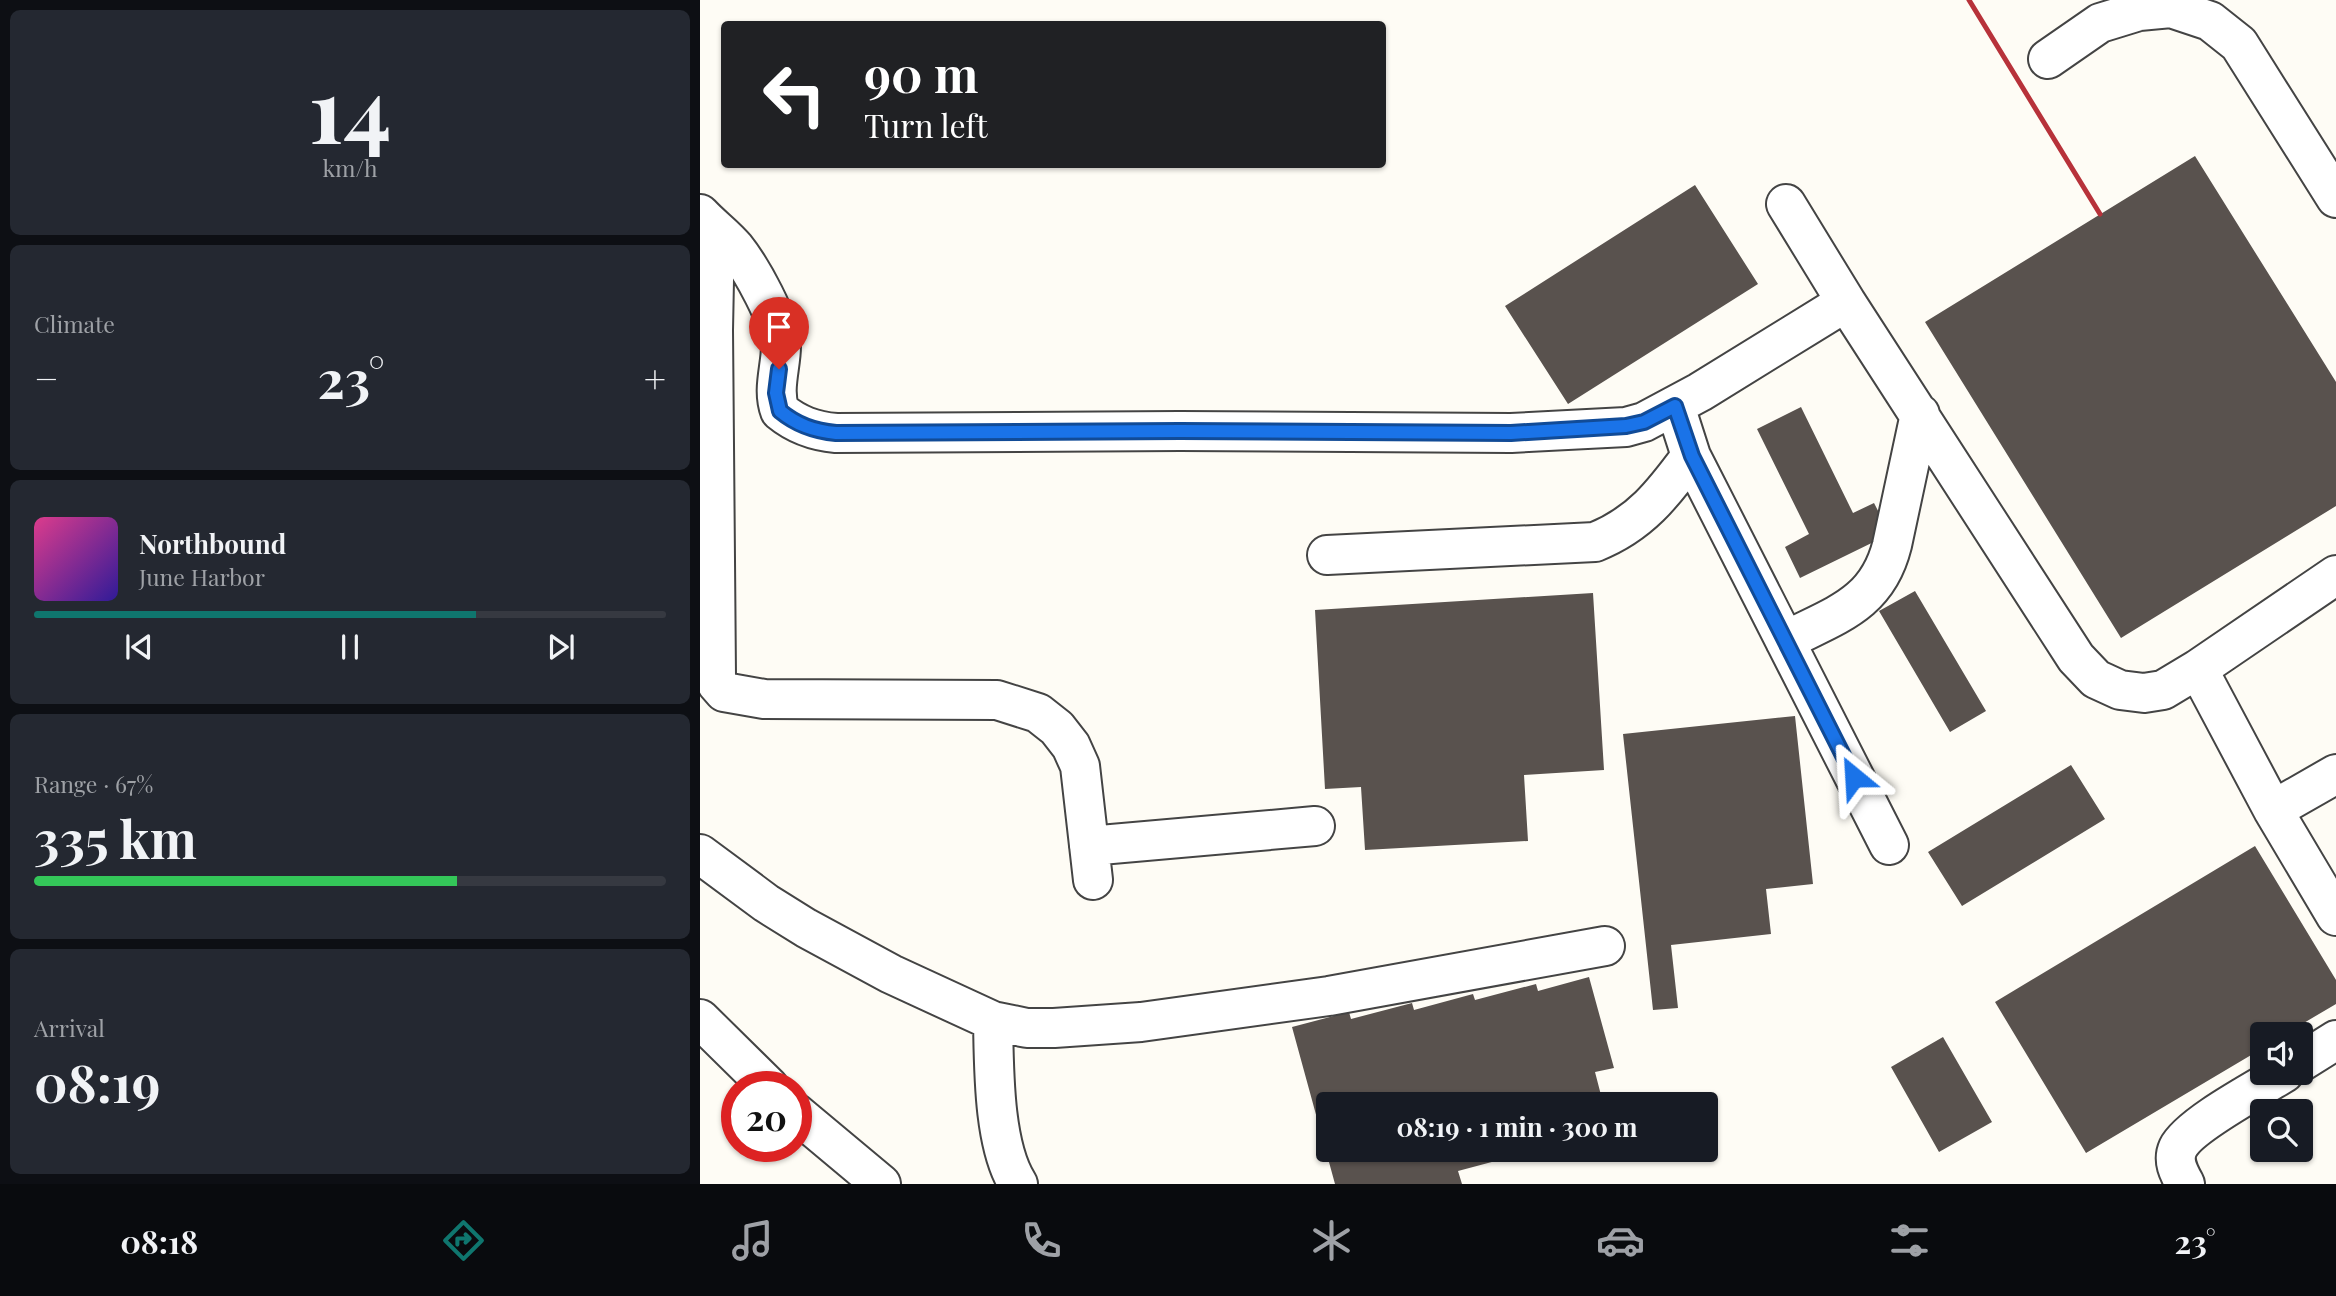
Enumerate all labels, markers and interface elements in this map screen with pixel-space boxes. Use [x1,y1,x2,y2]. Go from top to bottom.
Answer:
text: 90 m [864,40,978,105]
text: 14 [309,46,391,167]
icon: left [749,49,840,140]
text: Turn left [864,103,988,146]
text: km/h [322,152,378,183]
pin [749,297,809,369]
text: Climate [34,308,115,339]
icon: arrive [760,308,798,346]
text: 23° [318,343,385,412]
text: − [34,352,59,403]
text: + [644,352,666,403]
text: Northbound [139,526,286,561]
text: June Harbor [139,561,265,592]
icon: previous [120,628,158,666]
icon: pause [331,628,369,666]
icon: next [542,628,580,666]
position arrow [1817,740,1891,814]
text: Range · 67% [34,768,153,799]
text: 335 km [34,803,197,872]
text: Arrival [34,1012,105,1043]
map controls [2250,1022,2313,1162]
button: sound [2250,1022,2313,1085]
text: 08:19 [34,1047,160,1116]
speed limit sign: 20 [721,1071,812,1162]
button: search [2250,1099,2313,1162]
text: 08:19 · 1 min · 300 m [1396,1109,1638,1144]
icon: directions [439,1216,488,1265]
icon: music [728,1216,777,1265]
icon: phone [1017,1216,1066,1265]
icon: climate [1307,1216,1356,1265]
icon: car [1596,1216,1645,1265]
icon: filters [1885,1216,1934,1265]
text: 08:18 [120,1219,198,1262]
text: 23° [2174,1219,2216,1262]

